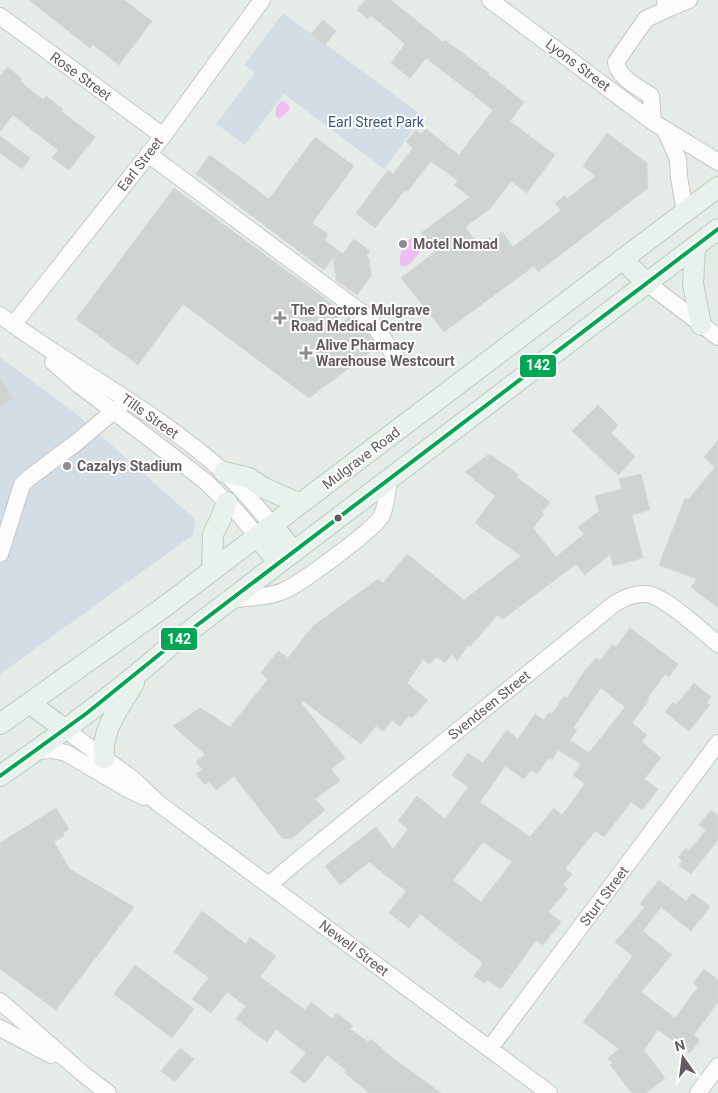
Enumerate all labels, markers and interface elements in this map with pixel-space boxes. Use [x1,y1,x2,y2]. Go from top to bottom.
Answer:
street label: Lyons Street [543,36,614,95]
street label: Rose Street [47,48,115,104]
park label: Earl Street Park [328,114,425,130]
street label: Earl Street [114,133,166,194]
place label: Motel Nomad [413,236,498,252]
marker: Motel Nomad [397,238,409,250]
place label: The Doctors Mulgrave Road Medical Centre [291,302,430,334]
marker: The Doctors Mulgrave Road Medical Centre [273,311,287,325]
place label: Alive Pharmacy Warehouse Westcourt [316,337,455,369]
marker: Alive Pharmacy Warehouse Westcourt [300,347,312,359]
line badge: 142 [519,354,557,378]
text: 142 [526,357,550,373]
street label: Tills Street [118,390,182,442]
street label: Mulgrave Road [319,424,403,492]
place label: Cazalys Stadium [77,458,182,474]
marker: Cazalys Stadium [61,460,73,472]
unlabelled marker [333,513,343,523]
line badge: 142 [160,627,198,651]
text: 142 [167,631,191,647]
street label: Svendsen Street [445,667,534,743]
street label: Sturt Street [576,863,632,929]
street label: Newell Street [316,917,392,979]
north arrow [658,1033,708,1083]
text: N [673,1036,687,1054]

